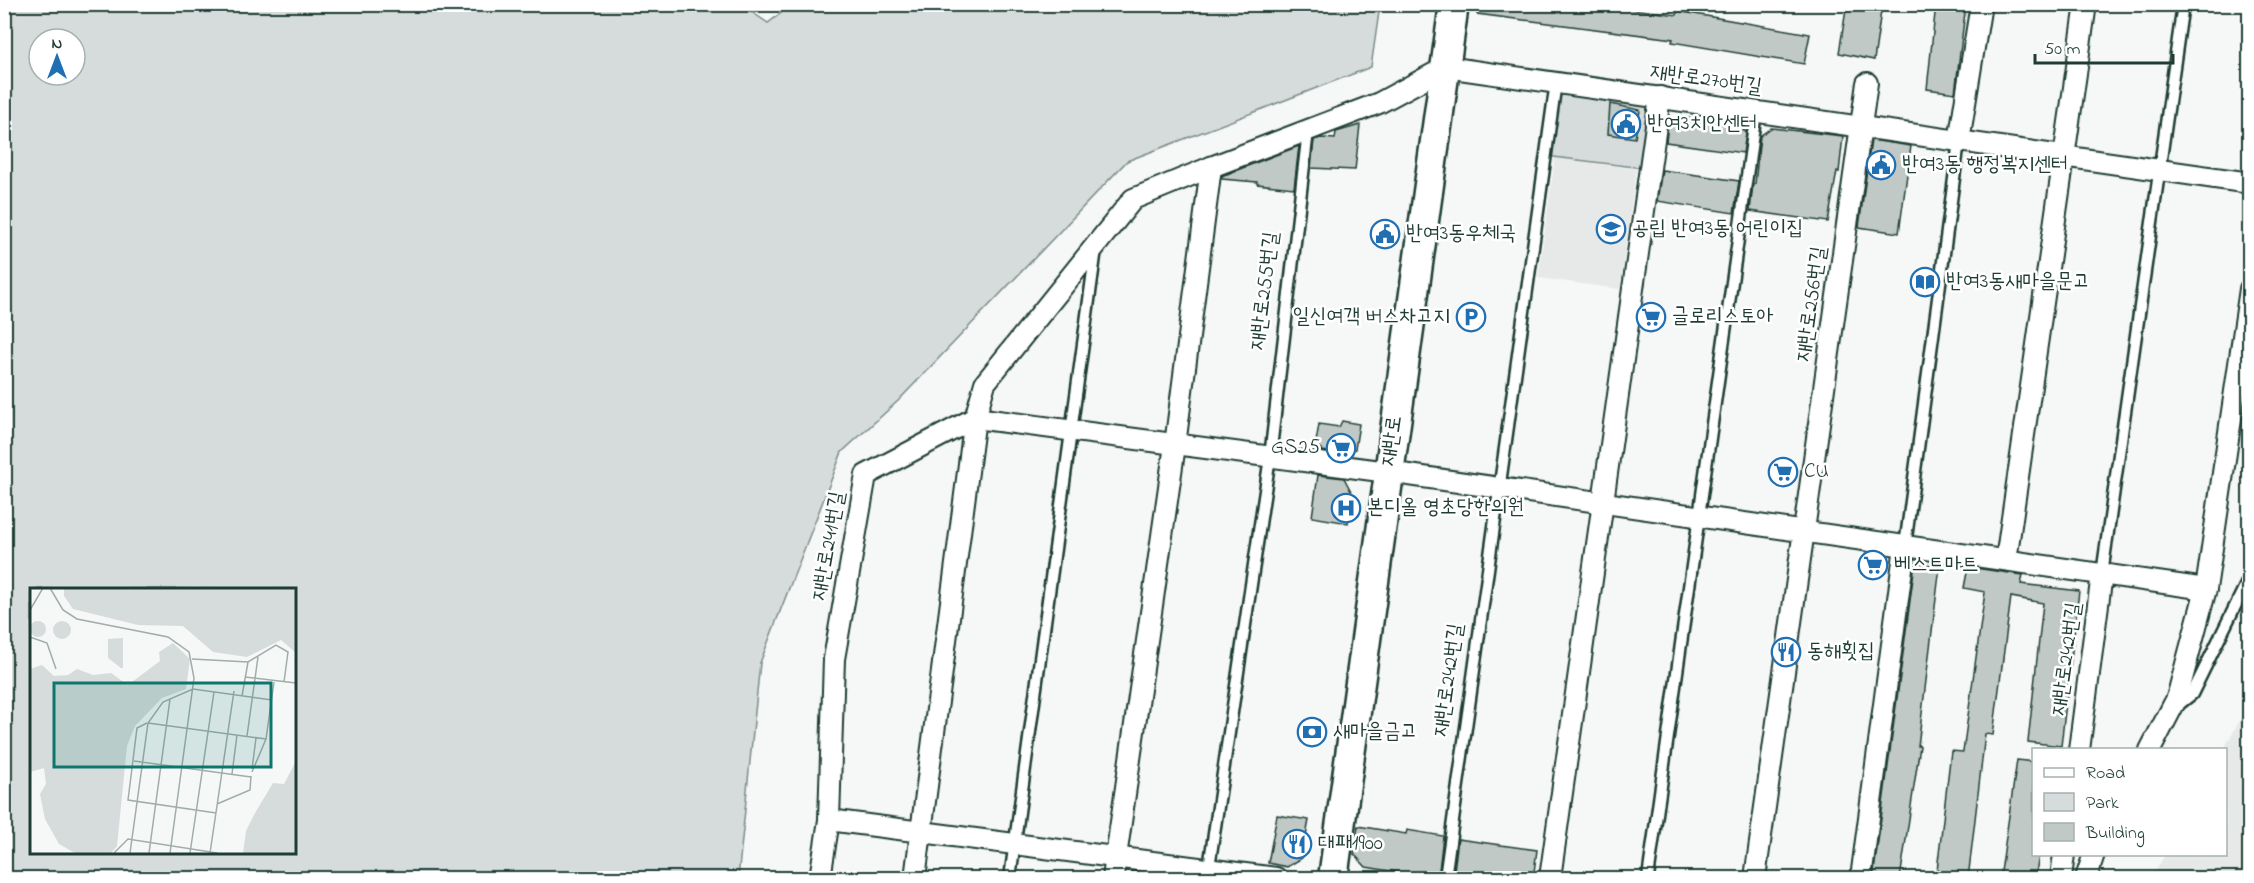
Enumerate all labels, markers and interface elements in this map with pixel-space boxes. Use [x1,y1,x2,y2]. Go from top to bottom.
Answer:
north arrow [27,27,87,87]
scale bar [2035,27,2173,65]
text: N [52,32,63,56]
text: 50 m [2044,37,2081,63]
street label: 재반로270번길 [1648,57,1764,103]
public building icon: 반여3치안센터 [1610,108,1642,140]
place label: 반여3치안센터 [1647,109,1757,139]
public building icon: 반여3동 행정복지센터 [1865,149,1897,181]
place label: 반여3동 행정복지센터 [1902,150,2068,180]
school or university icon: 공립 반여3동 어린이집 [1595,213,1627,245]
place label: 공립 반여3동 어린이집 [1632,214,1803,244]
public building icon: 반여3동우체국 [1369,218,1401,250]
place label: 반여3동우체국 [1406,219,1516,249]
street label: 재반로255번길 [1243,230,1287,352]
street label: 재반로256번길 [1789,244,1835,364]
library icon: 반여3동새마을문고 [1909,266,1941,298]
place label: 반여3동새마을문고 [1946,267,2090,297]
parking icon: 일신여객 버스차고지 [1455,301,1487,333]
supermarket icon: 글로리스토아 [1635,301,1667,333]
place label: 일신여객 버스차고지 [1293,302,1450,332]
place label: 글로리스토아 [1672,302,1773,332]
street label: 재반로 [1374,414,1410,468]
supermarket icon: GS25 [1325,432,1357,464]
place label: GS25 [1271,433,1320,463]
supermarket icon: CU [1767,456,1799,488]
place label: CU [1804,457,1829,487]
street label: 재반로241번길 [805,489,853,603]
hospital icon: 본디올 영초당한의원 [1330,492,1362,524]
place label: 본디올 영초당한의원 [1367,493,1524,523]
supermarket icon: 베스트마트 [1857,549,1889,581]
place label: 베스트마트 [1894,550,1979,580]
inset map [30,588,296,853]
street label: 재반로242번길 [2044,600,2090,718]
street label: 재반로242번길 [1426,621,1472,739]
restaurant icon: 동해횟집 [1770,636,1802,668]
place label: 동해횟집 [1807,637,1875,667]
bank icon: 새마을금고 [1296,716,1328,748]
place label: 새마을금고 [1333,717,1418,747]
legend [2032,748,2227,856]
text: Road [2086,761,2125,787]
text: Park [2086,791,2119,817]
text: Building [2085,821,2145,848]
restaurant icon: 대패1900 [1281,828,1313,860]
place label: 대패1900 [1318,829,1383,859]

